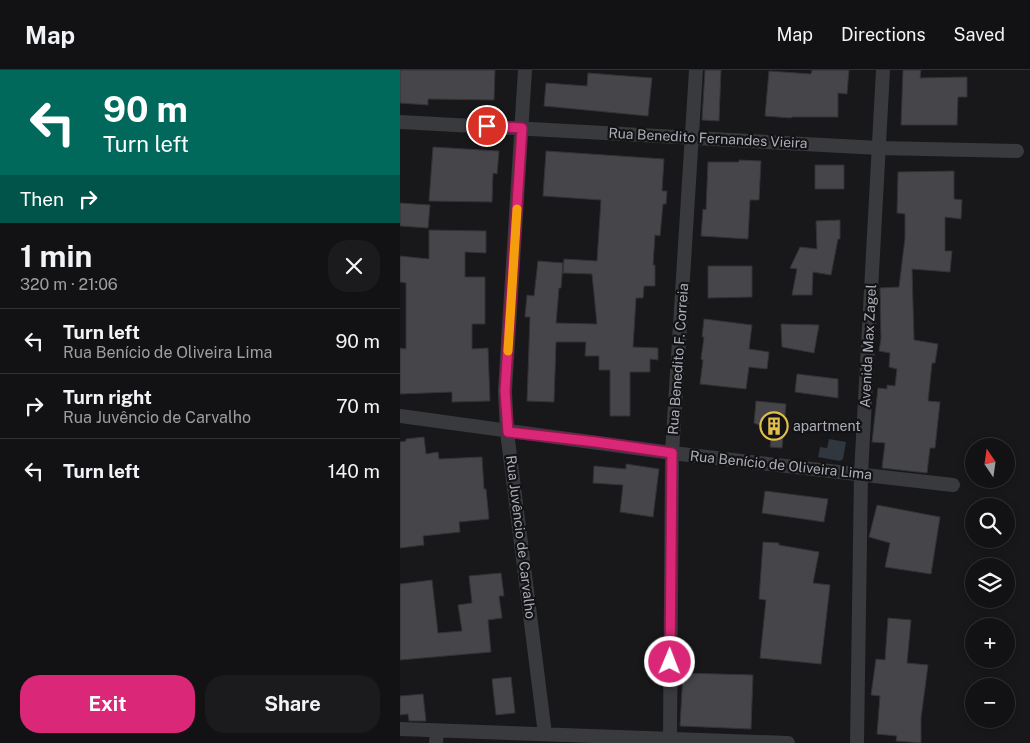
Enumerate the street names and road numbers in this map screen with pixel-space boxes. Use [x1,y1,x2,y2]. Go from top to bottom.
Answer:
street label: Rua Benedito Fernandes Vieira [608,125,808,151]
street label: Rua Benedito F. Correia [665,283,691,435]
street label: Avenida Max Zagel [857,284,879,408]
street label: Rua Benício de Oliveira Lima [689,447,873,483]
street label: Rua Juvêncio de Carvalho [503,454,539,620]

